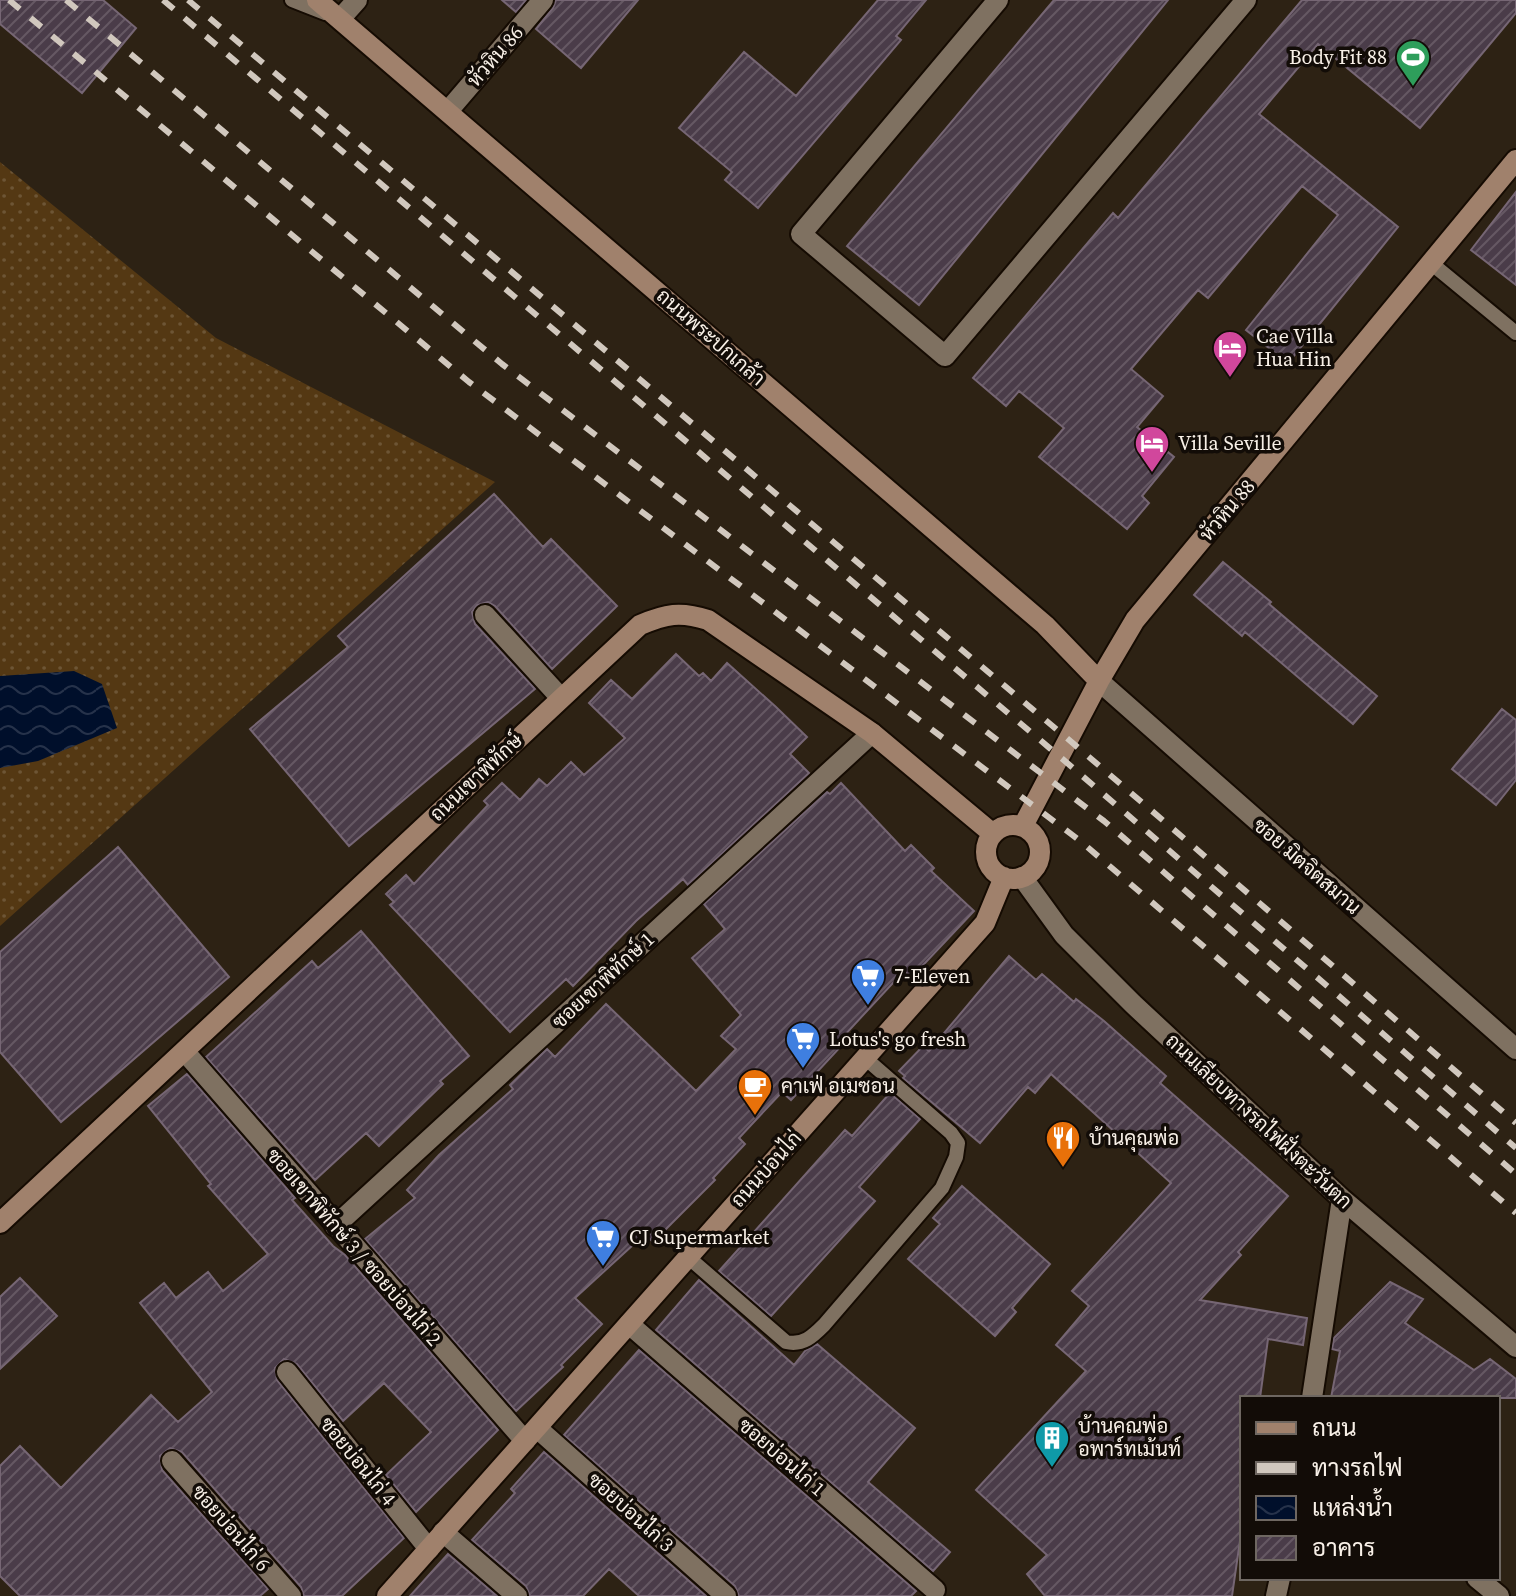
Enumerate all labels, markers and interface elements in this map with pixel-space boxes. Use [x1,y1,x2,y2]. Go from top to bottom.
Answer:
street label: หัวหิน 86 [460,19,530,93]
sports icon: Body Fit 88 [1394,38,1432,88]
place label: Body Fit 88 [1289,43,1387,71]
street label: ถนนพระปกเกล้า [651,282,771,392]
place label: Cae Villa Hua Hin [1256,322,1335,373]
hotel icon: Cae Villa Hua Hin [1211,329,1249,379]
hotel icon: Villa Seville [1133,424,1171,474]
place label: Villa Seville [1178,429,1282,457]
street label: หัวหิน 88 [1193,473,1261,547]
street label: ถนนเขาพิทักษ์ [423,726,529,827]
street label: ซอย มิตจิตสมาน [1247,811,1367,921]
street label: ซอยเขาพิทักษ์ 1 [546,925,660,1035]
supermarket icon: 7-Eleven [849,957,887,1007]
place label: 7-Eleven [894,962,970,990]
supermarket icon: Lotus's go fresh [784,1020,822,1070]
place label: Lotus's go fresh [829,1025,966,1053]
street label: ถนนเลียบทางรถไฟฝั่งตะวันตก [1160,1025,1360,1215]
cafe icon: คาเฟ่ อเมซอน [736,1067,774,1117]
place label: คาเฟ่ อเมซอน [781,1072,895,1100]
restaurant icon: บ้านคุณพ่อ [1044,1119,1082,1169]
place label: บ้านคุณพ่อ [1089,1124,1179,1152]
street label: ถนนบ่อนไก่ [724,1125,808,1213]
street label: ซอยเขาพิทักษ์ 3 / ซอยบ่อนไก่ 2 [260,1142,448,1352]
supermarket icon: CJ Supermarket [584,1218,622,1268]
place label: CJ Supermarket [629,1223,770,1251]
legend [1240,1396,1500,1580]
street label: ซอยบ่อนไก่ 4 [313,1411,403,1511]
street label: ซอยบ่อนไก่ 1 [732,1411,832,1503]
text: ถนน [1312,1411,1357,1444]
place label: บ้านคุณพ่อ อพาร์ทเม้นท์ [1078,1412,1181,1463]
building icon: บ้านคุณพ่อ อพาร์ทเม้นท์ [1033,1419,1071,1469]
text: ทางรถไฟ [1312,1451,1403,1484]
street label: ซอยบ่อนไก่ 3 [582,1466,680,1558]
street label: ซอยบ่อนไก่ 6 [185,1478,277,1578]
text: แหล่งน้ำ [1312,1488,1393,1524]
text: อาคาร [1312,1531,1375,1564]

